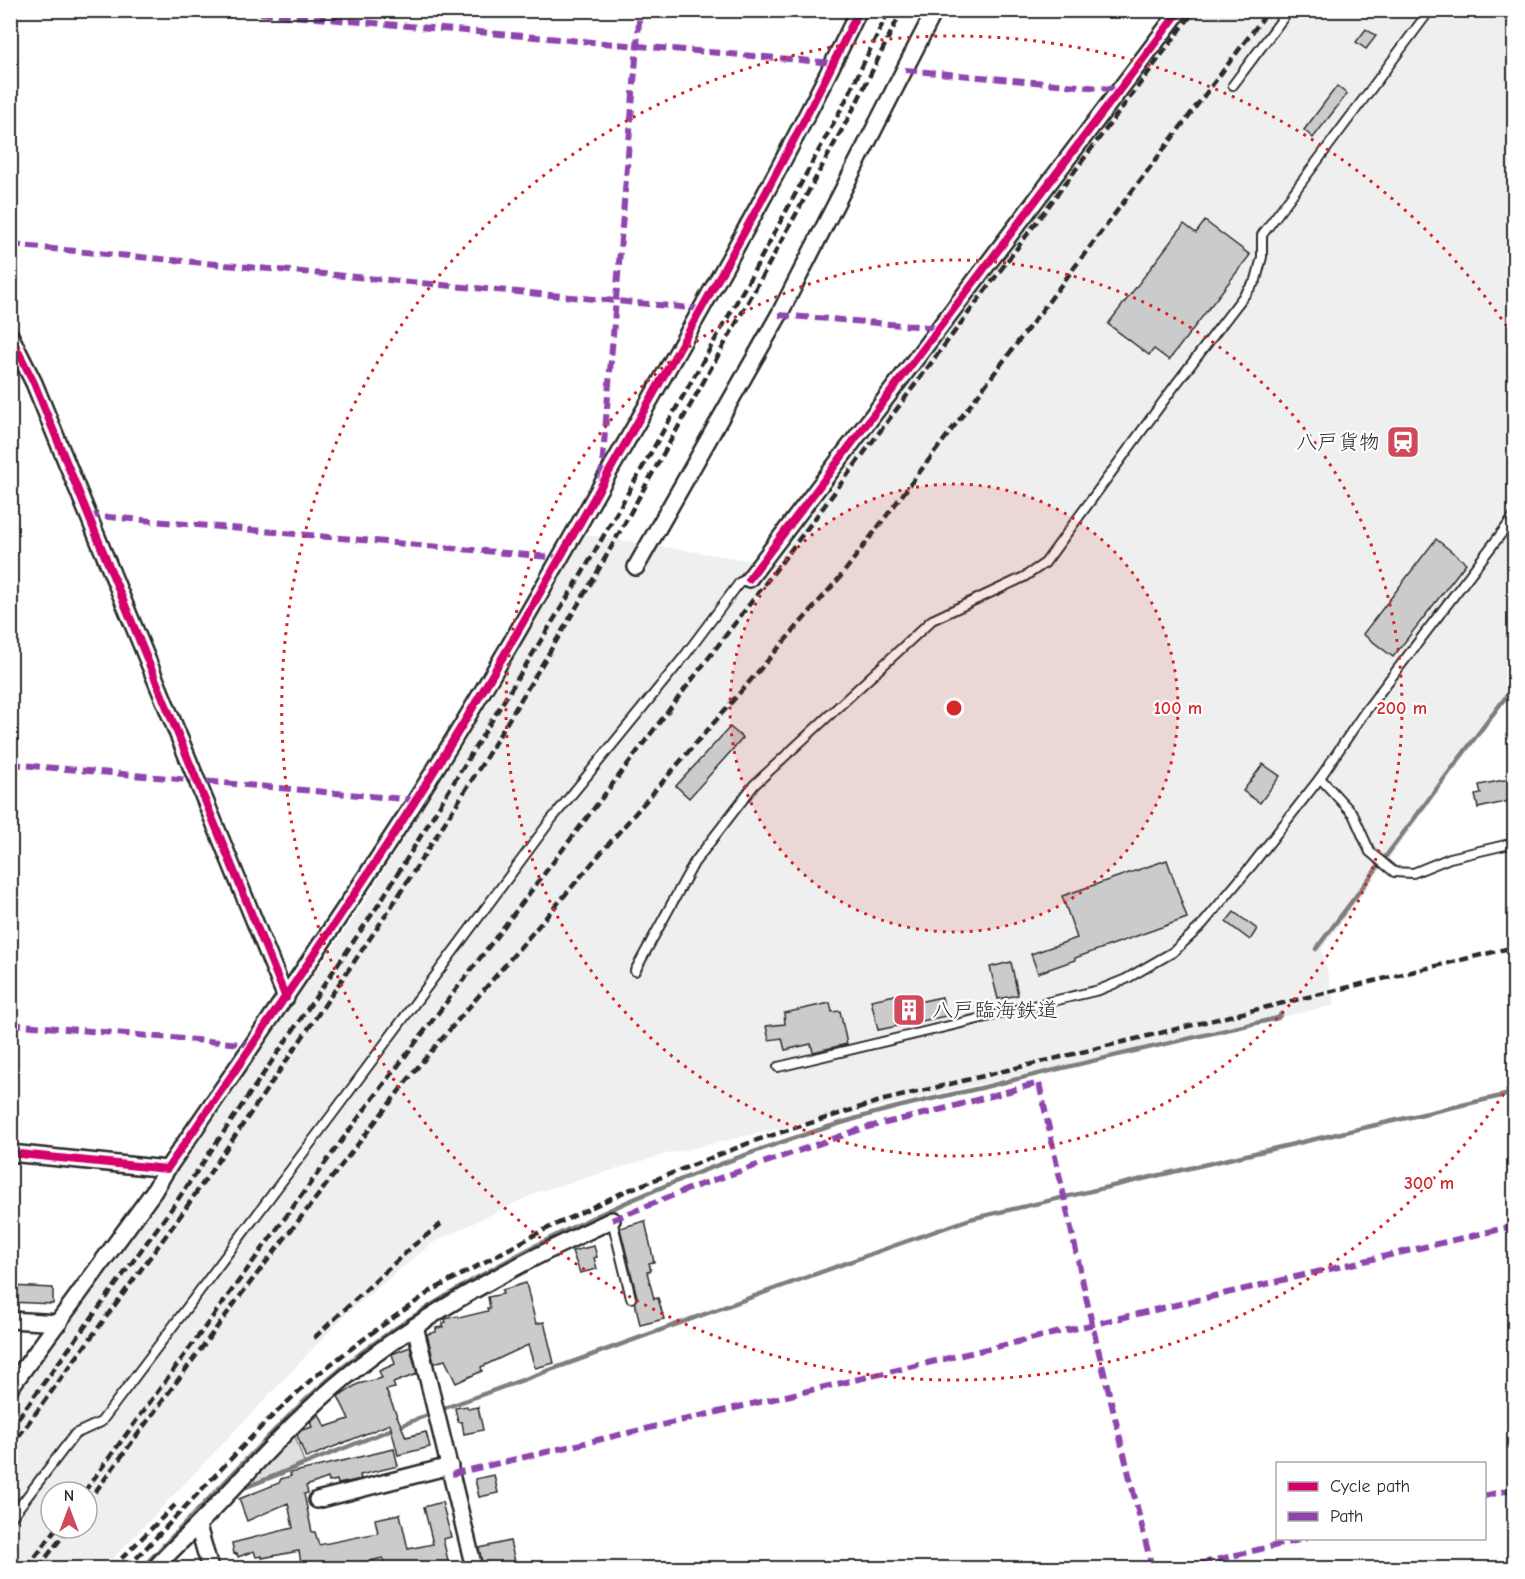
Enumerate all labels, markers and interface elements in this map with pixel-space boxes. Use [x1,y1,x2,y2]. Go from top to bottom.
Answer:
station icon: 八戸貨物 [1385,424,1421,460]
place label: 八戸貨物 [1296,430,1380,454]
centre of rings [944,698,964,718]
text: 100 m [1154,698,1202,719]
text: 200 m [1377,698,1427,719]
building icon: 八戸臨海鉄道 [891,992,927,1028]
place label: 八戸臨海鉄道 [932,998,1058,1022]
text: 300 m [1404,1173,1454,1194]
legend [1276,1462,1486,1540]
text: Cycle path [1330,1476,1410,1497]
north arrow [39,1480,99,1540]
text: N [64,1487,74,1505]
text: Path [1330,1506,1363,1527]

